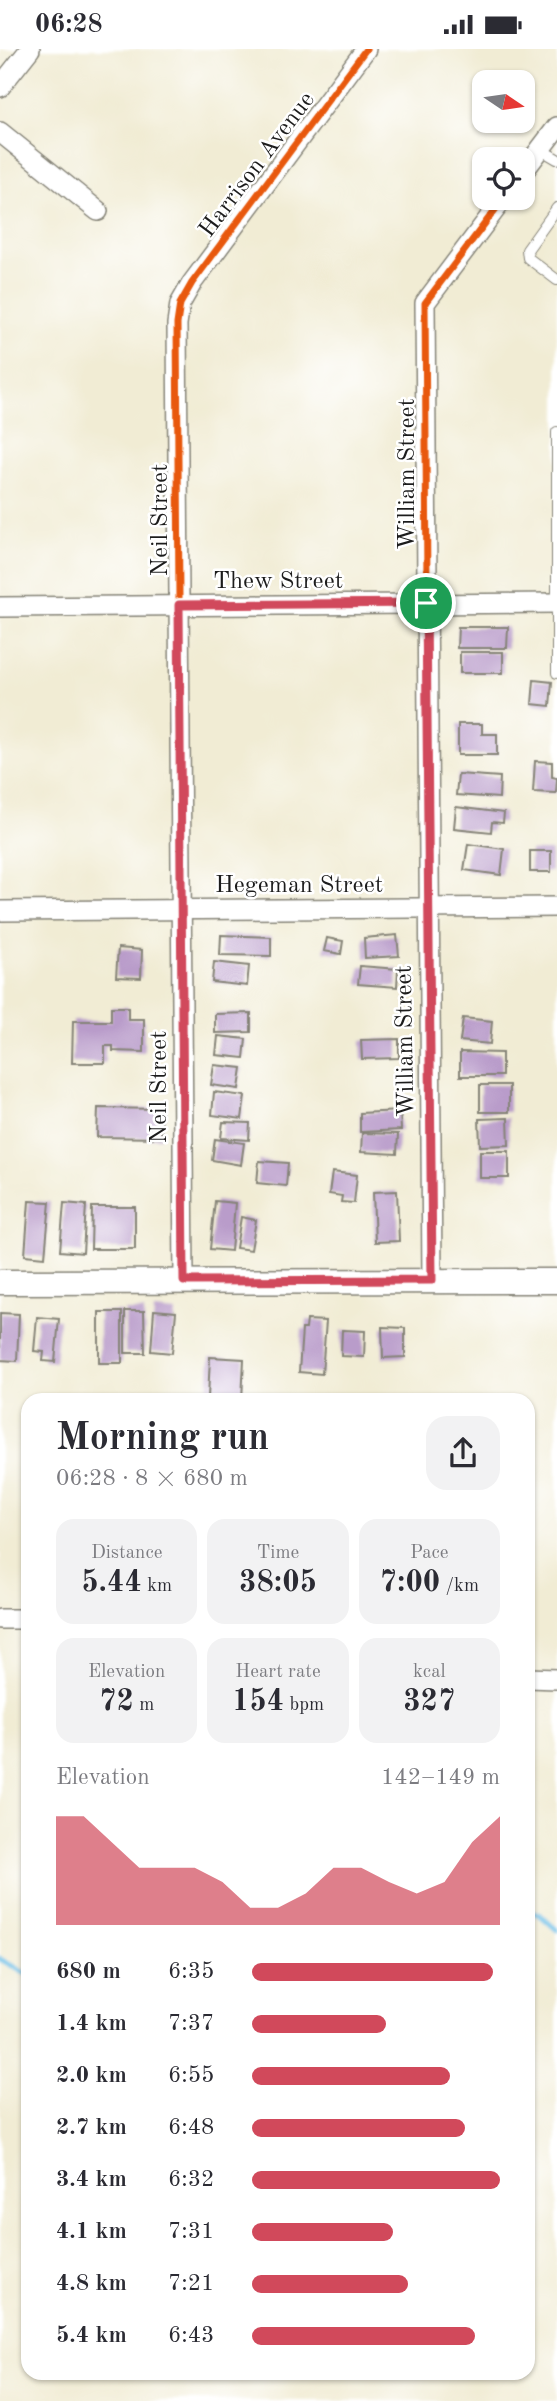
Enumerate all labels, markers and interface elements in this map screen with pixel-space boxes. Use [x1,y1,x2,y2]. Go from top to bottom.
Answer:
text: 06:28 [35,12,103,38]
north arrow [472,70,536,133]
map controls [472,70,535,210]
street label: Harrison Avenue [195,88,320,242]
button: locate [472,147,535,210]
street label: William Street [396,398,420,550]
street label: Neil Street [149,464,173,576]
street label: Thew Street [213,570,343,594]
pin [396,573,456,633]
icon: arrive [407,584,445,622]
street label: Hegeman Street [215,874,383,898]
street label: William Street [393,965,419,1117]
street label: Neil Street [148,1031,172,1143]
button: share [426,1416,500,1490]
text: Morning run [56,1420,269,1458]
text: 06:28 · 8 × 680 m [56,1467,248,1490]
text: Distance [91,1544,162,1563]
text: Time [257,1544,299,1563]
text: Pace [410,1544,449,1563]
text: 5.44 [81,1568,142,1598]
text: 38:05 [239,1568,317,1598]
text: 7:00 [380,1568,440,1598]
text: km [142,1577,172,1596]
text: /km [440,1577,479,1596]
text: Elevation [88,1663,165,1682]
text: Heart rate [235,1663,321,1682]
text: kcal [413,1663,446,1682]
text: 72 [99,1687,134,1717]
text: 154 [232,1687,284,1717]
text: 327 [403,1687,455,1717]
text: m [134,1696,154,1715]
text: bpm [284,1696,324,1715]
text: Elevation [56,1766,150,1789]
text: 142–149 m [381,1766,500,1789]
text: 680 m [56,1960,121,1983]
text: 6:35 [168,1960,214,1983]
text: 1.4 km [56,2012,127,2035]
text: 7:37 [168,2012,214,2035]
text: 2.0 km [56,2064,127,2087]
text: 6:55 [168,2064,214,2087]
text: 2.7 km [56,2116,127,2139]
text: 6:48 [168,2116,214,2139]
text: 3.4 km [56,2168,127,2191]
text: 6:32 [168,2168,214,2191]
text: 4.1 km [56,2220,127,2243]
text: 7:31 [168,2220,214,2243]
text: 4.8 km [56,2272,127,2295]
text: 7:21 [168,2272,214,2295]
text: 5.4 km [56,2324,127,2347]
text: 6:43 [168,2324,214,2347]

